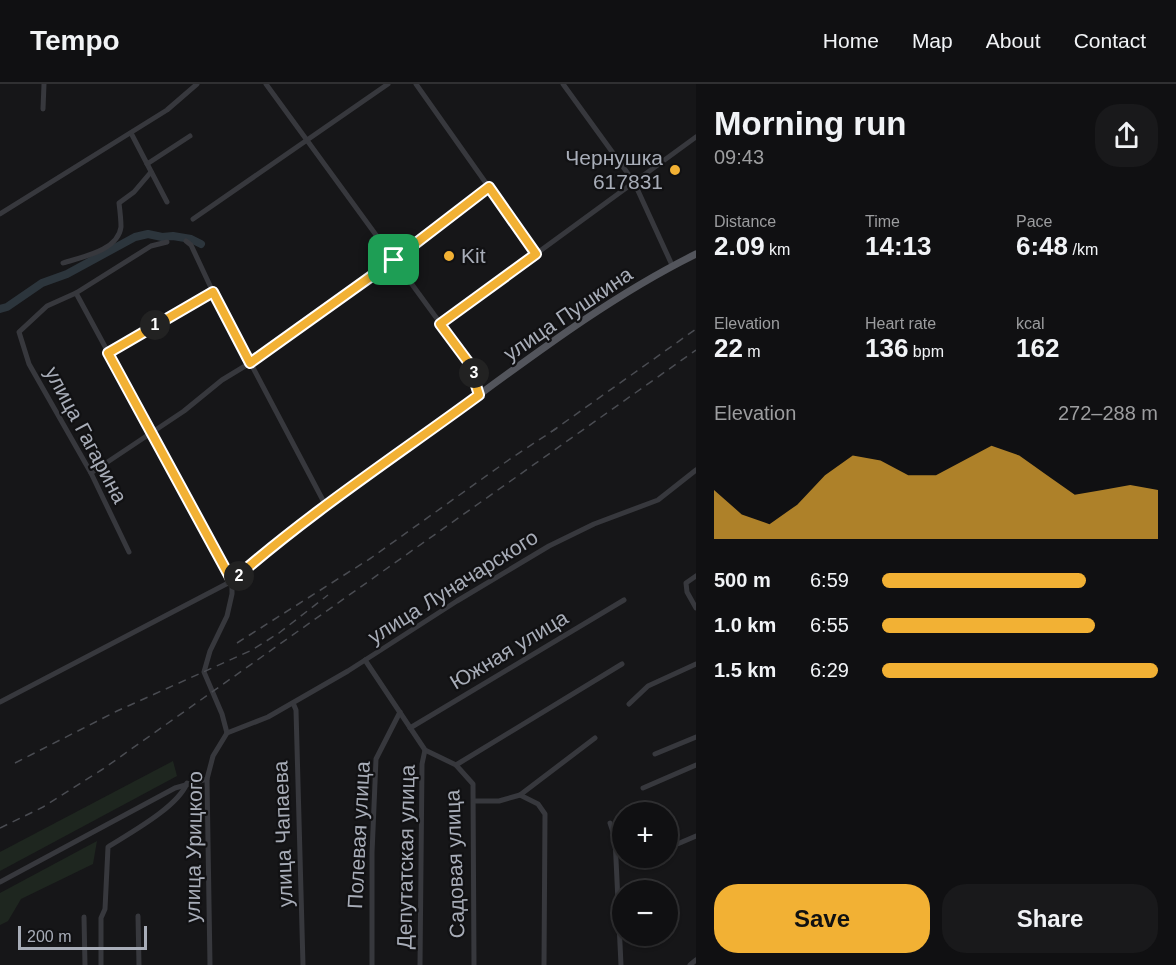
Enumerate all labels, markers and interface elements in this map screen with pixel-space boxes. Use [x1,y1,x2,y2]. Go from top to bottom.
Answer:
text: Tempo [30,25,120,56]
text: Home [823,29,879,52]
text: Map [912,29,953,52]
text: About [986,29,1041,52]
text: Contact [1074,29,1146,52]
button: share [1095,104,1158,167]
text: Morning run [714,105,906,142]
place label: Чернушка 617831 [565,146,663,193]
text: 09:43 [714,146,764,168]
marker: Чернушка 617831 [668,163,682,177]
text: Distance [714,213,776,230]
text: Time [865,213,900,230]
text: Pace [1016,213,1052,230]
text: 2.09 [714,231,765,261]
text: 14:13 [865,231,932,261]
text: 6:48 [1016,231,1068,261]
pin [368,234,419,285]
text: km [765,241,790,258]
text: /km [1068,241,1098,258]
icon: arrive [377,243,410,276]
place label: Kit [461,244,486,267]
marker: Kit [442,249,456,263]
street label: улица Пушкина [499,262,637,365]
pin: 1 [140,310,170,340]
text: Elevation [714,315,780,332]
text: Heart rate [865,315,936,332]
text: kcal [1016,315,1044,332]
text: 1 [151,316,159,333]
text: 22 [714,333,743,363]
text: 136 [865,333,908,363]
text: 162 [1016,333,1059,363]
text: m [743,343,761,360]
text: bpm [908,343,944,360]
pin: 3 [459,358,489,388]
street label: улица Гагарина [41,363,132,507]
text: 3 [470,364,478,381]
text: Elevation [714,402,796,424]
text: 272–288 m [1058,402,1158,424]
street label: улица Луначарского [364,525,542,648]
pin: 2 [224,561,254,591]
text: 2 [235,567,243,584]
text: 500 m [714,569,771,591]
text: 6:59 [810,569,849,591]
street label: Южная улица [446,605,572,694]
text: 1.0 km [714,614,776,636]
text: 6:55 [810,614,849,636]
text: 1.5 km [714,659,776,681]
text: 6:29 [810,659,849,681]
street label: улица Чапаева [268,760,297,908]
street label: Полевая улица [343,760,374,909]
street label: Депутатская улица [392,764,419,949]
street label: улица Урицкого [181,771,206,923]
street label: Садовая улица [440,789,469,939]
map controls [612,802,678,946]
button: + [612,802,678,868]
button: − [612,880,678,946]
button: Save [714,884,930,953]
button: Share [942,884,1158,953]
scale bar [18,923,147,950]
text: 200 m [27,928,71,945]

